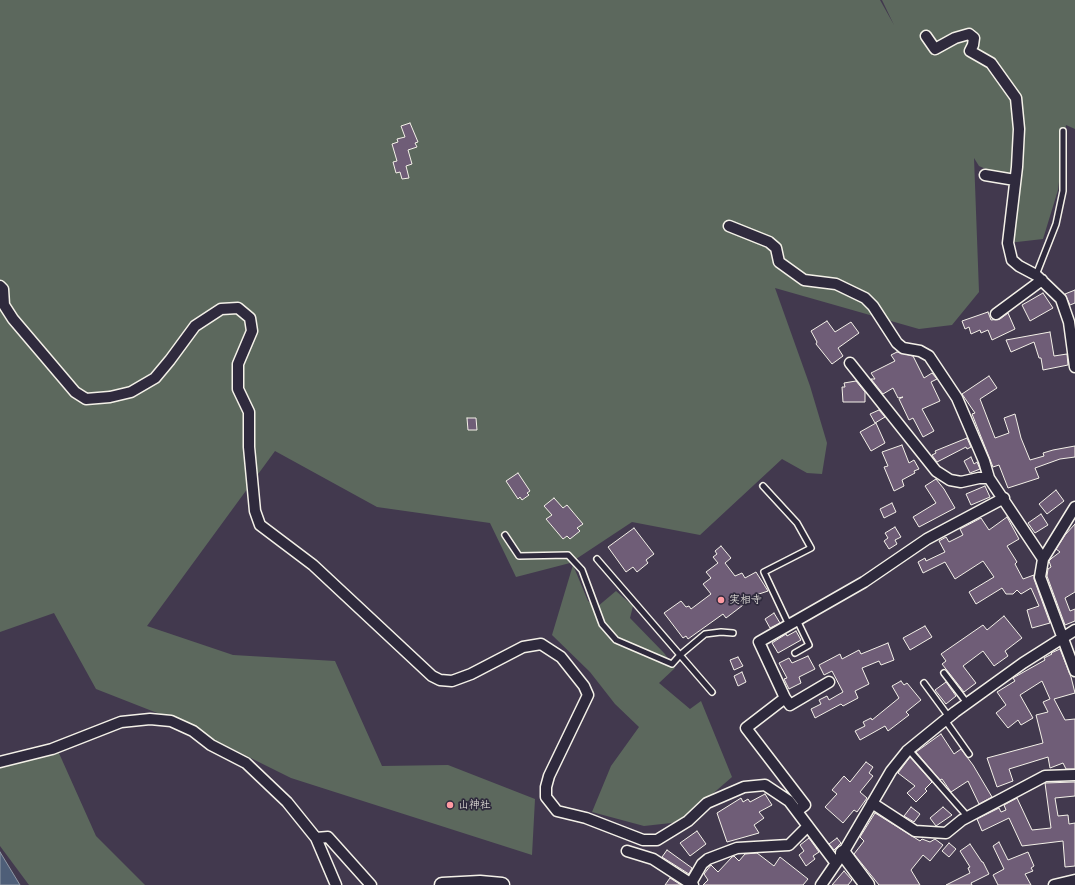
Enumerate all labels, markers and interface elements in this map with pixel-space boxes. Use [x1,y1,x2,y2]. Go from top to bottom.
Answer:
place label: 実相寺 [729,593,762,607]
marker: 実相寺 [716,595,726,605]
place label: 山神社 [458,798,491,812]
marker: 山神社 [445,800,455,810]

